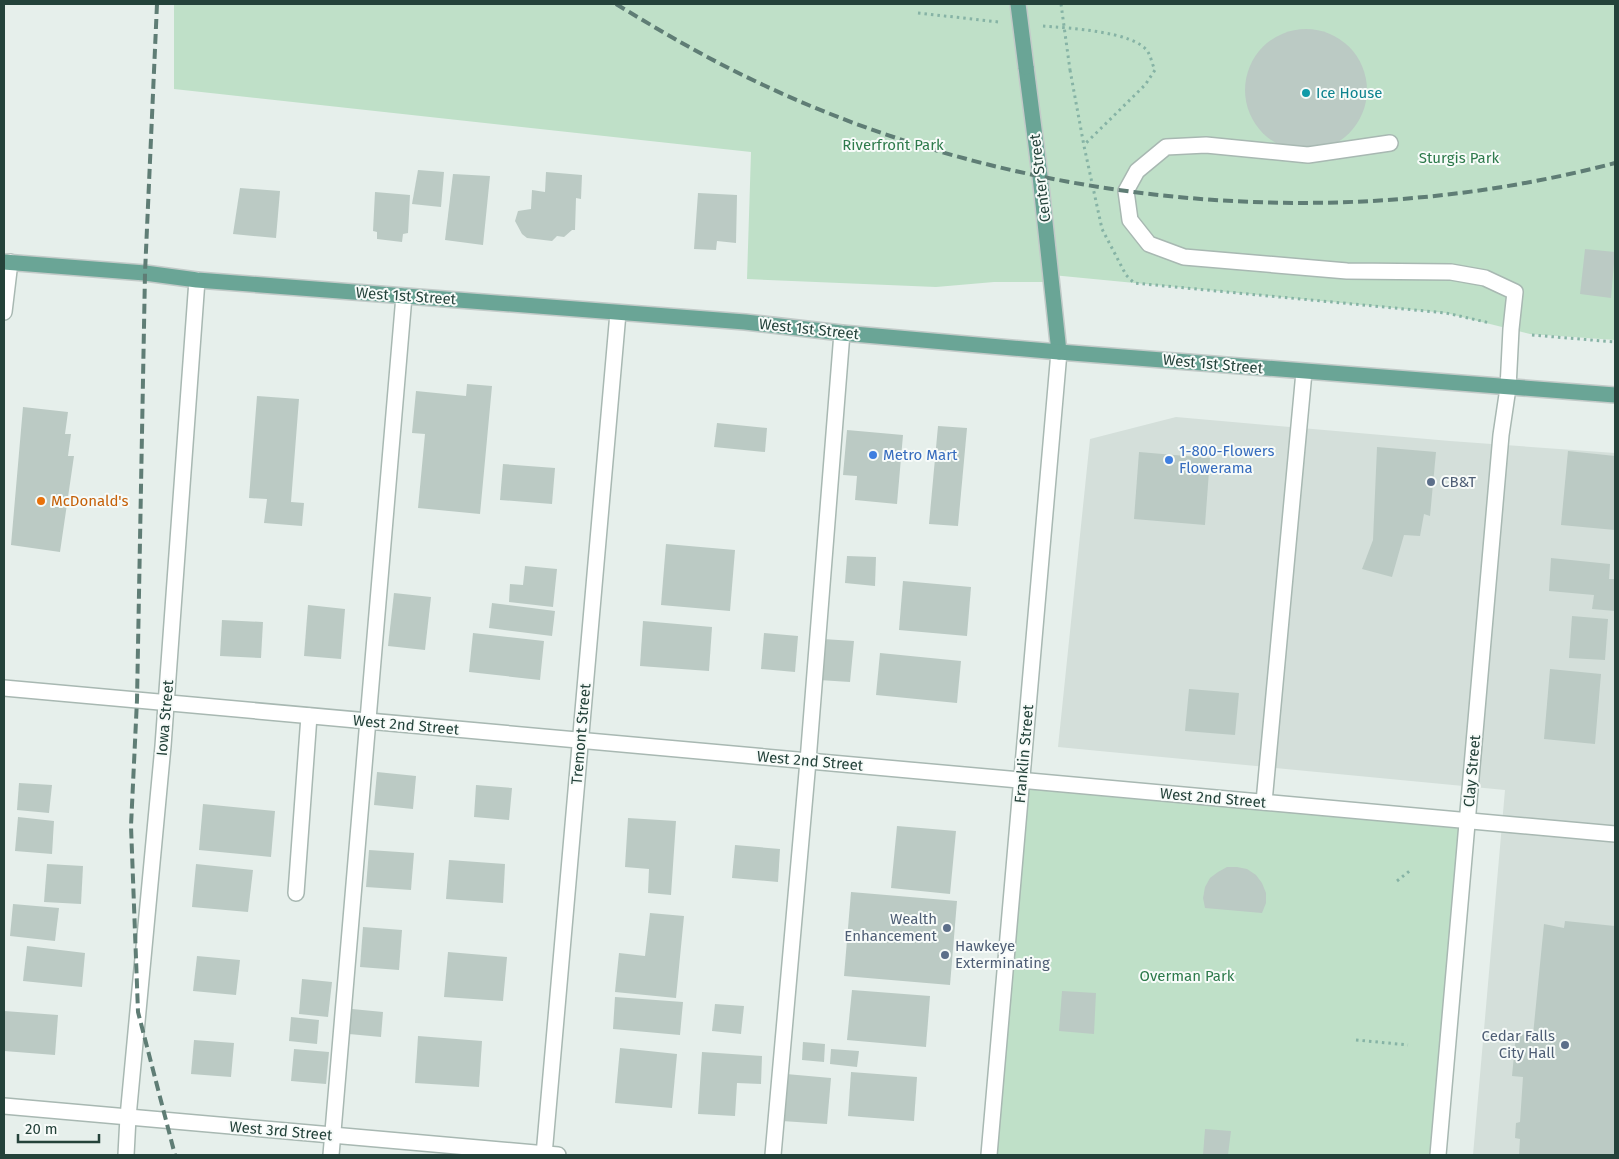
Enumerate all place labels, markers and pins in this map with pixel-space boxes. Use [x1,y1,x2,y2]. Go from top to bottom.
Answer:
place label: Ice House [1316,84,1382,102]
marker: Ice House [1300,87,1312,99]
place label: 1-800-Flowers Flowerama [1179,442,1274,477]
place label: Metro Mart [883,446,958,464]
marker: Metro Mart [867,449,879,461]
marker: 1-800-Flowers Flowerama [1163,454,1175,466]
place label: CB&T [1441,473,1476,491]
marker: CB&T [1425,476,1437,488]
place label: McDonald's [51,492,129,510]
marker: McDonald's [35,495,47,507]
place label: Wealth Enhancement [844,910,938,945]
marker: Wealth Enhancement [941,922,953,934]
place label: Hawkeye Exterminating [955,937,1050,972]
marker: Hawkeye Exterminating [939,949,951,961]
place label: Cedar Falls City Hall [1482,1027,1556,1062]
marker: Cedar Falls City Hall [1559,1039,1571,1051]

